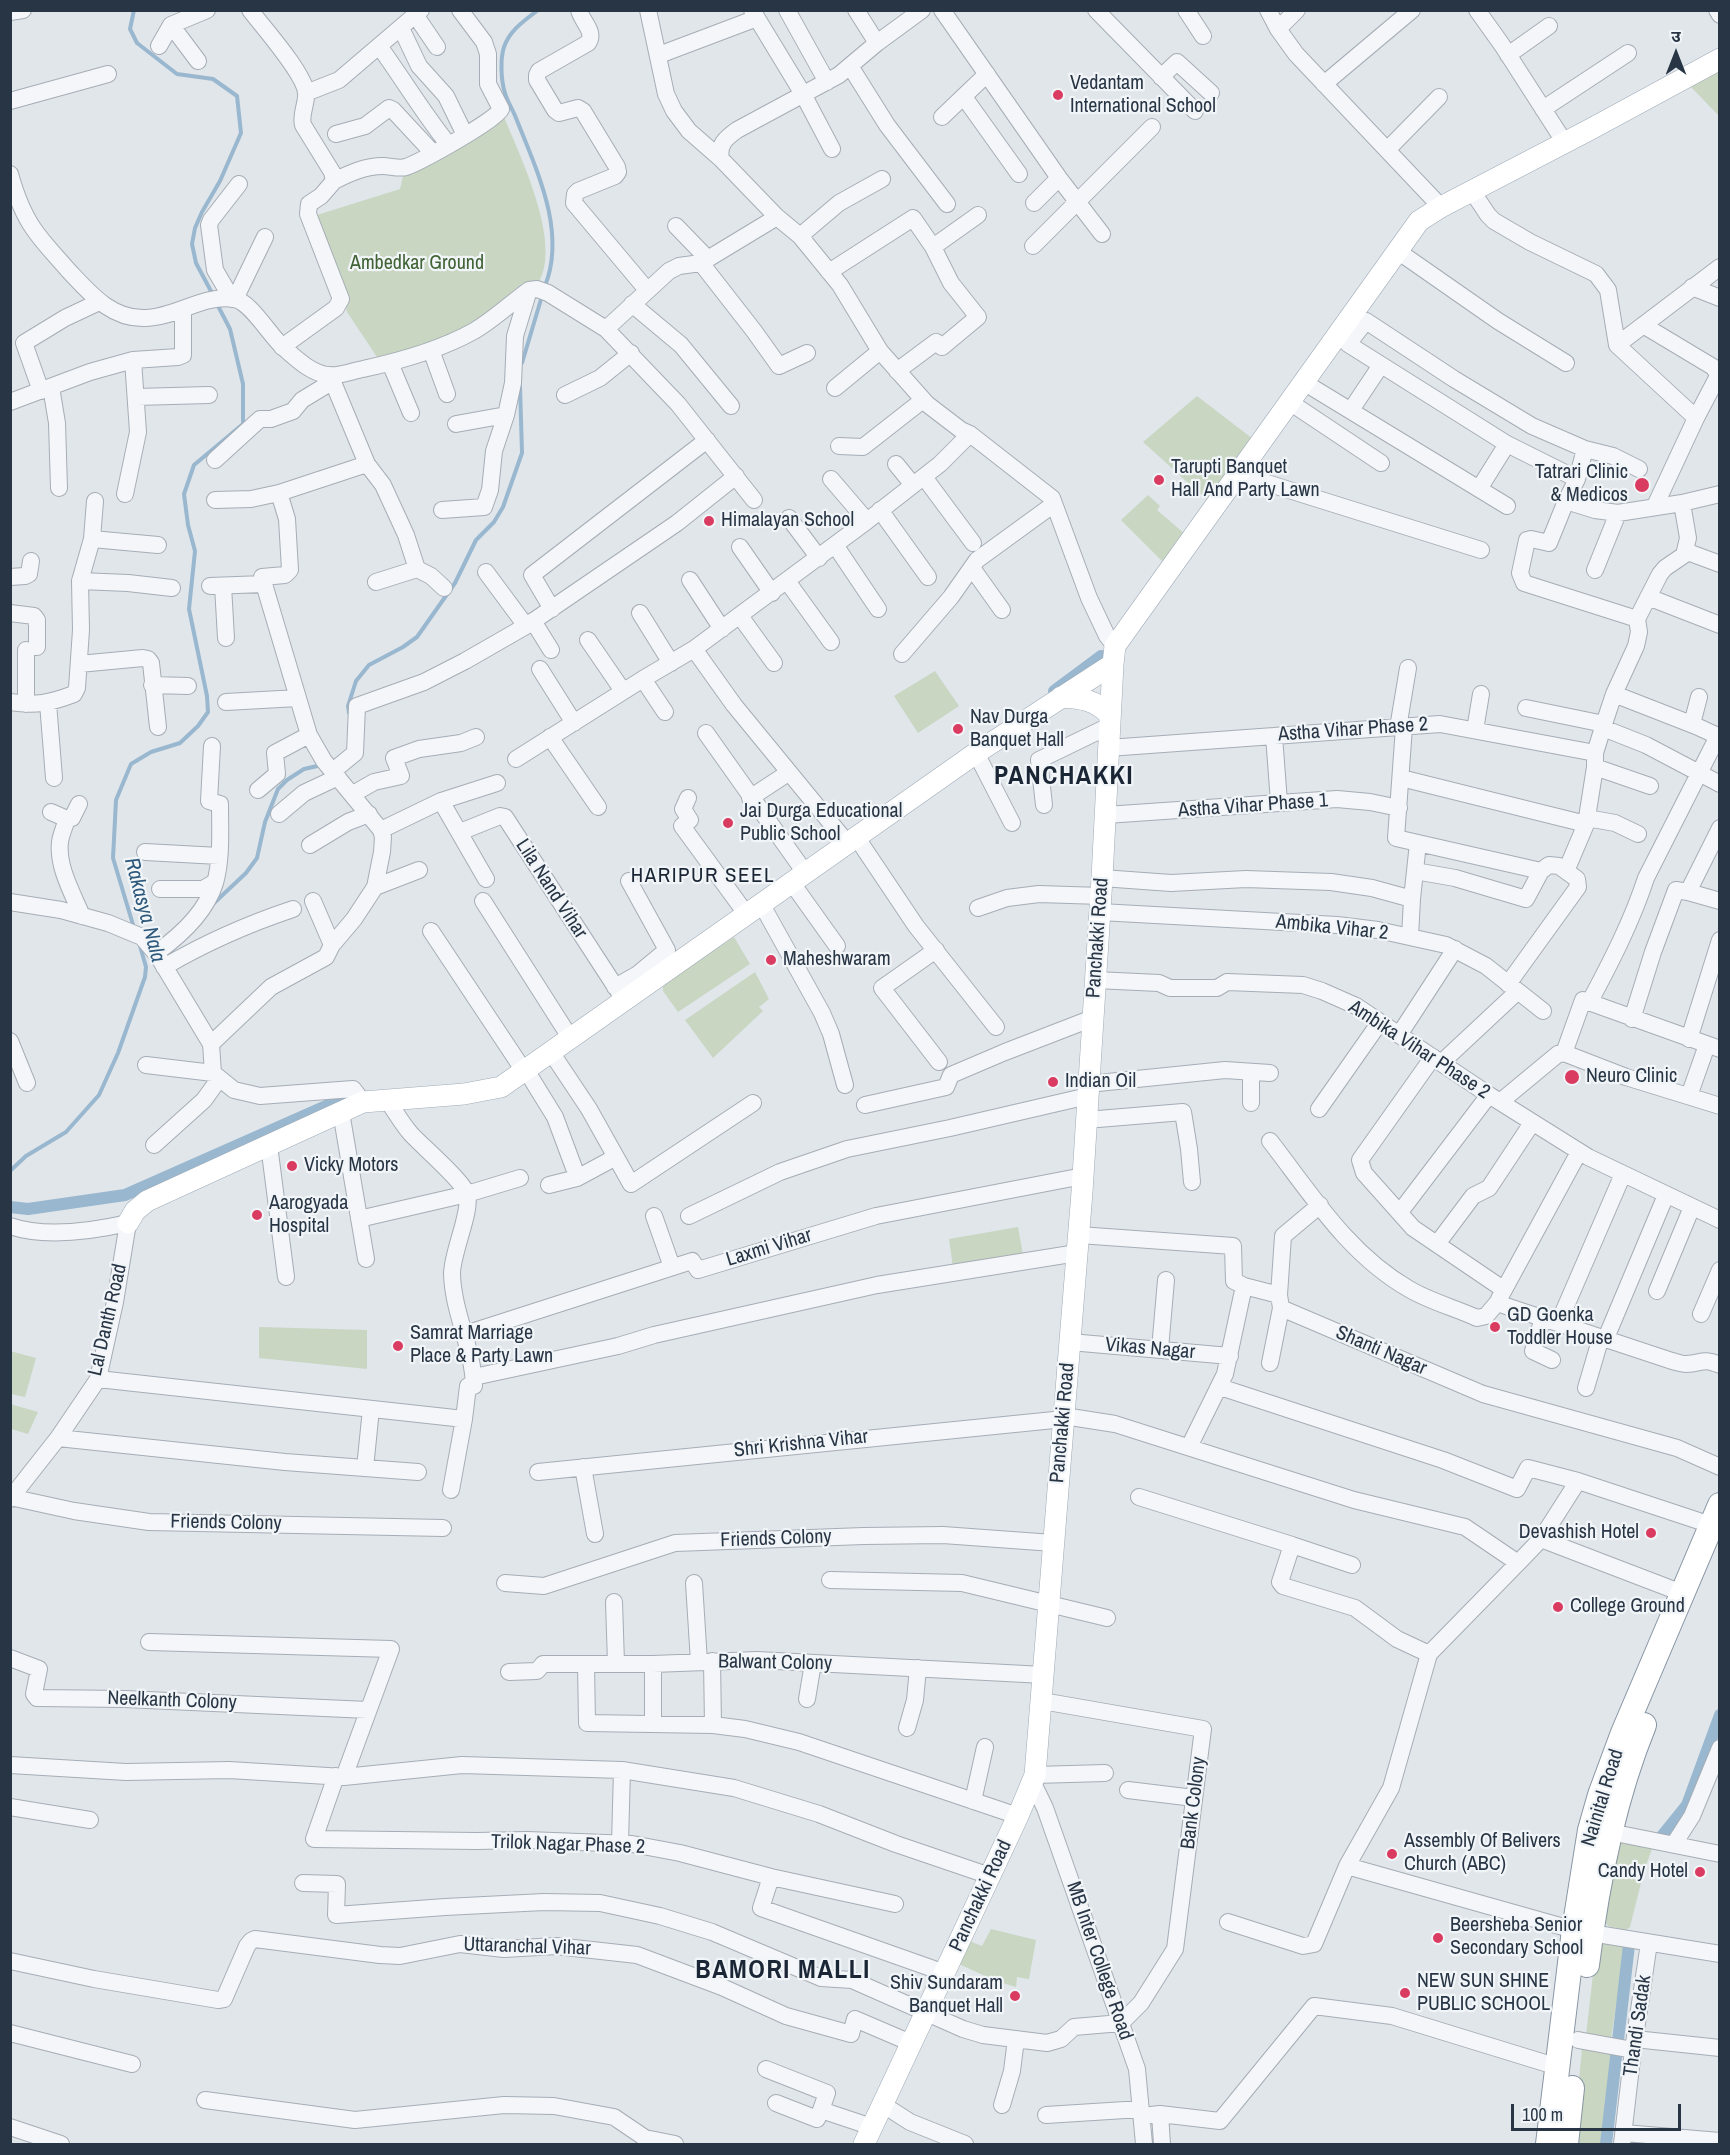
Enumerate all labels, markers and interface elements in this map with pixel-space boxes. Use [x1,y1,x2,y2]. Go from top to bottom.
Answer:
north arrow [1646,24,1706,84]
text: उ [1671,25,1681,47]
place label: Vedantam International School [1070,72,1216,119]
marker: Vedantam International School [1051,88,1065,102]
park label: Ambedkar Ground [350,252,484,276]
place label: Tarupti Banquet Hall And Party Lawn [1171,456,1320,503]
place label: Tatrari Clinic & Medicos [1535,461,1628,508]
marker: Tarupti Banquet Hall And Party Lawn [1152,473,1166,487]
marker: Tatrari Clinic & Medicos [1633,476,1651,494]
place label: Himalayan School [721,509,854,533]
marker: Himalayan School [702,514,716,528]
place label: Nav Durga Banquet Hall [970,706,1064,753]
street label: Astha Vihar Phase 2 [1277,713,1429,747]
marker: Nav Durga Banquet Hall [951,722,965,736]
district label: PANCHAKKI [994,761,1134,793]
street label: Astha Vihar Phase 1 [1177,789,1329,823]
place label: Jai Durga Educational Public School [740,800,902,847]
marker: Jai Durga Educational Public School [721,816,735,830]
street label: Lila Nand Vihar [510,835,592,943]
water label: Rakasya Nala [118,855,170,965]
district label: HARIPUR SEEL [631,863,775,889]
street label: Panchakki Road [1082,877,1114,999]
street label: Ambika Vihar 2 [1275,910,1389,946]
place label: Maheshwaram [783,948,891,972]
marker: Maheshwaram [764,953,778,967]
street label: Ambika Vihar Phase 2 [1344,995,1494,1105]
place label: Neuro Clinic [1586,1065,1677,1089]
marker: Neuro Clinic [1563,1068,1581,1086]
place label: Indian Oil [1065,1070,1136,1094]
marker: Indian Oil [1046,1075,1060,1089]
place label: Vicky Motors [304,1154,398,1178]
marker: Vicky Motors [285,1159,299,1173]
place label: Aarogyada Hospital [269,1192,348,1239]
marker: Aarogyada Hospital [250,1208,264,1222]
street label: Laxmi Vihar [723,1224,815,1272]
street label: Lal Danth Road [83,1262,133,1378]
place label: GD Goenka Toddler House [1507,1304,1613,1351]
marker: GD Goenka Toddler House [1488,1320,1502,1334]
street label: Shanti Nagar [1332,1321,1430,1381]
place label: Samrat Marriage Place & Party Lawn [410,1322,553,1369]
street label: Vikas Nagar [1104,1333,1196,1365]
marker: Samrat Marriage Place & Party Lawn [391,1339,405,1353]
street label: Panchakki Road [1046,1362,1080,1484]
street label: Shri Krishna Vihar [733,1425,869,1463]
street label: Friends Colony [170,1510,282,1536]
place label: Devashish Hotel [1519,1521,1639,1545]
street label: Friends Colony [720,1525,832,1553]
marker: Devashish Hotel [1644,1526,1658,1540]
place label: College Ground [1570,1595,1685,1619]
marker: College Ground [1551,1600,1565,1614]
street label: Balwant Colony [718,1650,832,1676]
street label: Neelkanth Colony [107,1687,237,1715]
street label: Nainital Road [1577,1747,1629,1849]
street label: Bank Colony [1176,1755,1212,1851]
street label: Trilok Nagar Phase 2 [490,1830,646,1860]
place label: Assembly Of Belivers Church (ABC) [1404,1830,1561,1877]
street label: Panchakki Road [945,1836,1017,1956]
marker: Assembly Of Belivers Church (ABC) [1385,1847,1399,1861]
place label: Candy Hotel [1598,1860,1688,1884]
marker: Candy Hotel [1693,1865,1707,1879]
street label: MB Inter College Road [1061,1879,1137,2043]
place label: Beersheba Senior Secondary School [1450,1914,1583,1961]
marker: Beersheba Senior Secondary School [1431,1931,1445,1945]
street label: Uttaranchal Vihar [463,1933,591,1961]
district label: BAMORI MALLI [695,1955,871,1987]
place label: NEW SUN SHINE PUBLIC SCHOOL [1417,1970,1550,2017]
place label: Shiv Sundaram Banquet Hall [890,1972,1003,2019]
street label: Thandi Sadak [1619,1974,1657,2078]
marker: NEW SUN SHINE PUBLIC SCHOOL [1398,1986,1412,2000]
marker: Shiv Sundaram Banquet Hall [1008,1989,1022,2003]
scale bar [1514,2092,1684,2130]
text: 100 m [1522,2102,1563,2127]

